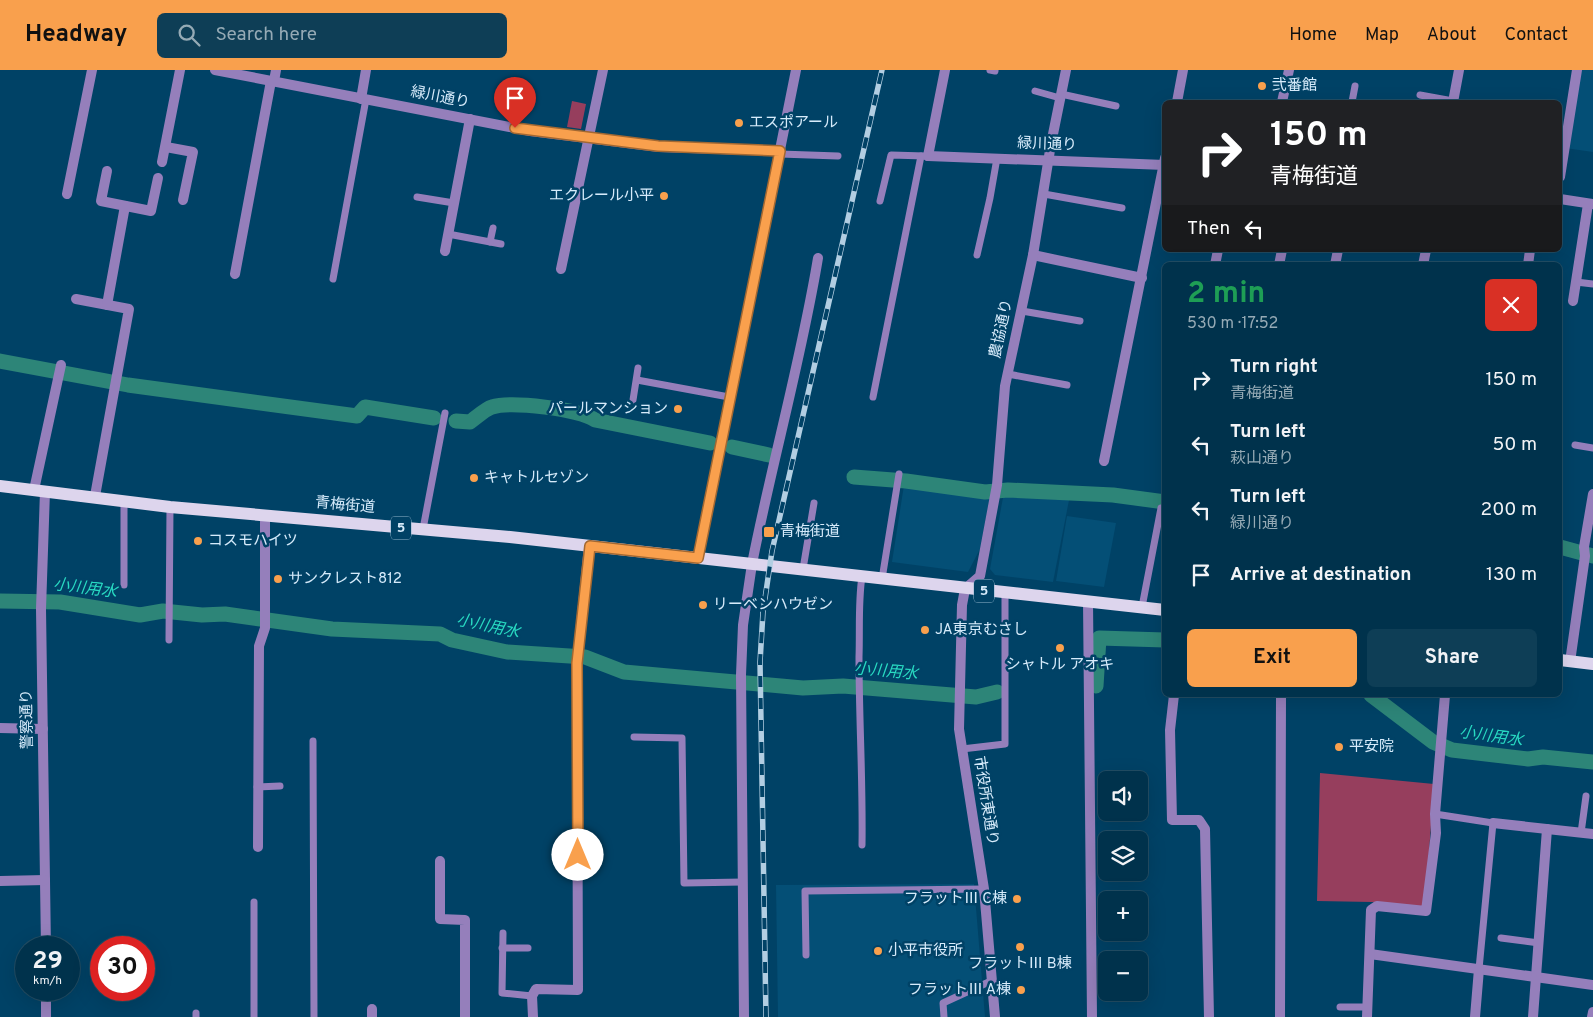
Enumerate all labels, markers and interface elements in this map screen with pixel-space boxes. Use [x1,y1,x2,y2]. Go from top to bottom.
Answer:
search box [157,13,507,58]
text: Headway [25,20,127,50]
icon: search [175,21,203,49]
text: Search here [215,23,317,47]
text: Home [1289,24,1337,47]
text: Map [1365,24,1399,47]
text: About [1427,24,1476,47]
text: Contact [1504,24,1568,47]
pin [494,77,536,128]
place label: 弐番館 [1272,77,1317,96]
marker: 弐番館 [1256,80,1268,92]
street label: 緑川通り [409,83,471,113]
icon: arrive [501,84,529,112]
place label: エスポアール [749,114,838,133]
text: 150 m [1270,114,1368,158]
marker: エスポアール [733,117,745,129]
icon: right [1187,120,1252,185]
street label: 緑川通り [1017,134,1077,156]
text: 青梅街道 [1270,164,1358,191]
place label: エクレール小平 [549,187,654,206]
marker: エクレール小平 [658,190,670,202]
icon: left [1240,215,1268,243]
text: Then [1187,217,1230,241]
text: 2 min [1187,276,1265,313]
button: close [1485,279,1537,331]
street label: 農協通り [985,297,1018,360]
text: 530 m · 17:52 [1187,314,1278,334]
text: Turn right [1230,355,1318,379]
icon: right [1187,366,1215,394]
text: 150 m [1485,368,1537,392]
text: 青梅街道 [1230,384,1294,404]
place label: パールマンション [548,400,668,419]
marker: パールマンション [672,403,684,415]
text: Turn left [1230,420,1306,444]
icon: left [1187,431,1215,459]
text: 50 m [1492,433,1537,457]
text: 萩山通り [1230,449,1294,469]
place label: キャトルセゾン [484,469,589,488]
marker: キャトルセゾン [468,472,480,484]
text: Turn left [1230,485,1306,509]
street label: 青梅街道 [314,493,376,518]
icon: left [1187,496,1215,524]
text: 200 m [1481,498,1537,522]
text: 緑川通り [1230,514,1294,534]
road number: 5 [391,516,411,539]
place label: 青梅街道 [780,522,840,542]
marker: 青梅街道 [762,525,776,539]
place label: コスモハイツ [208,532,298,551]
marker: コスモハイツ [192,535,204,547]
icon: arrive [1187,561,1215,589]
text: Arrive at destination [1230,563,1411,587]
text: 130 m [1486,563,1537,587]
place label: サンクレスト812 [288,570,402,589]
marker: サンクレスト812 [272,573,284,585]
water label: 小川用水 [52,575,120,603]
road number: 5 [974,580,994,602]
place label: リーベンハウゼン [713,596,833,615]
marker: リーベンハウゼン [697,599,709,611]
water label: 小川用水 [455,611,523,644]
place label: JA東京むさし [935,621,1028,640]
marker: JA東京むさし [919,624,931,636]
button: Exit [1187,629,1357,687]
button: Share [1367,629,1537,687]
marker: シャトル アオキ [1054,642,1066,654]
place label: シャトル アオキ [1006,656,1114,675]
water label: 小川用水 [853,659,921,685]
street label: 警察通り [18,689,38,749]
water label: 小川用水 [1458,723,1526,752]
place label: 平安院 [1349,738,1394,757]
marker: 平安院 [1333,741,1345,753]
street label: 市役所東通り [969,755,1001,847]
map controls [1098,771,1148,1001]
button: sound [1098,771,1148,821]
position arrow [551,828,603,880]
button: layers [1098,831,1148,881]
place label: フラットⅢ C棟 [904,889,1007,909]
button: + [1098,891,1148,941]
marker: フラットⅢ C棟 [1011,893,1023,905]
speed limit sign: 30 [90,936,155,1001]
marker: フラットⅢ B棟 [1014,941,1026,953]
place label: 小平市役所 [888,942,963,961]
marker: 小平市役所 [872,945,884,957]
text: 29 [32,946,63,978]
button: − [1098,951,1148,1001]
place label: フラットⅢ B棟 [968,954,1072,974]
text: km/h [33,973,62,989]
place label: フラットⅢ A棟 [908,980,1011,1000]
marker: フラットⅢ A棟 [1015,984,1027,996]

